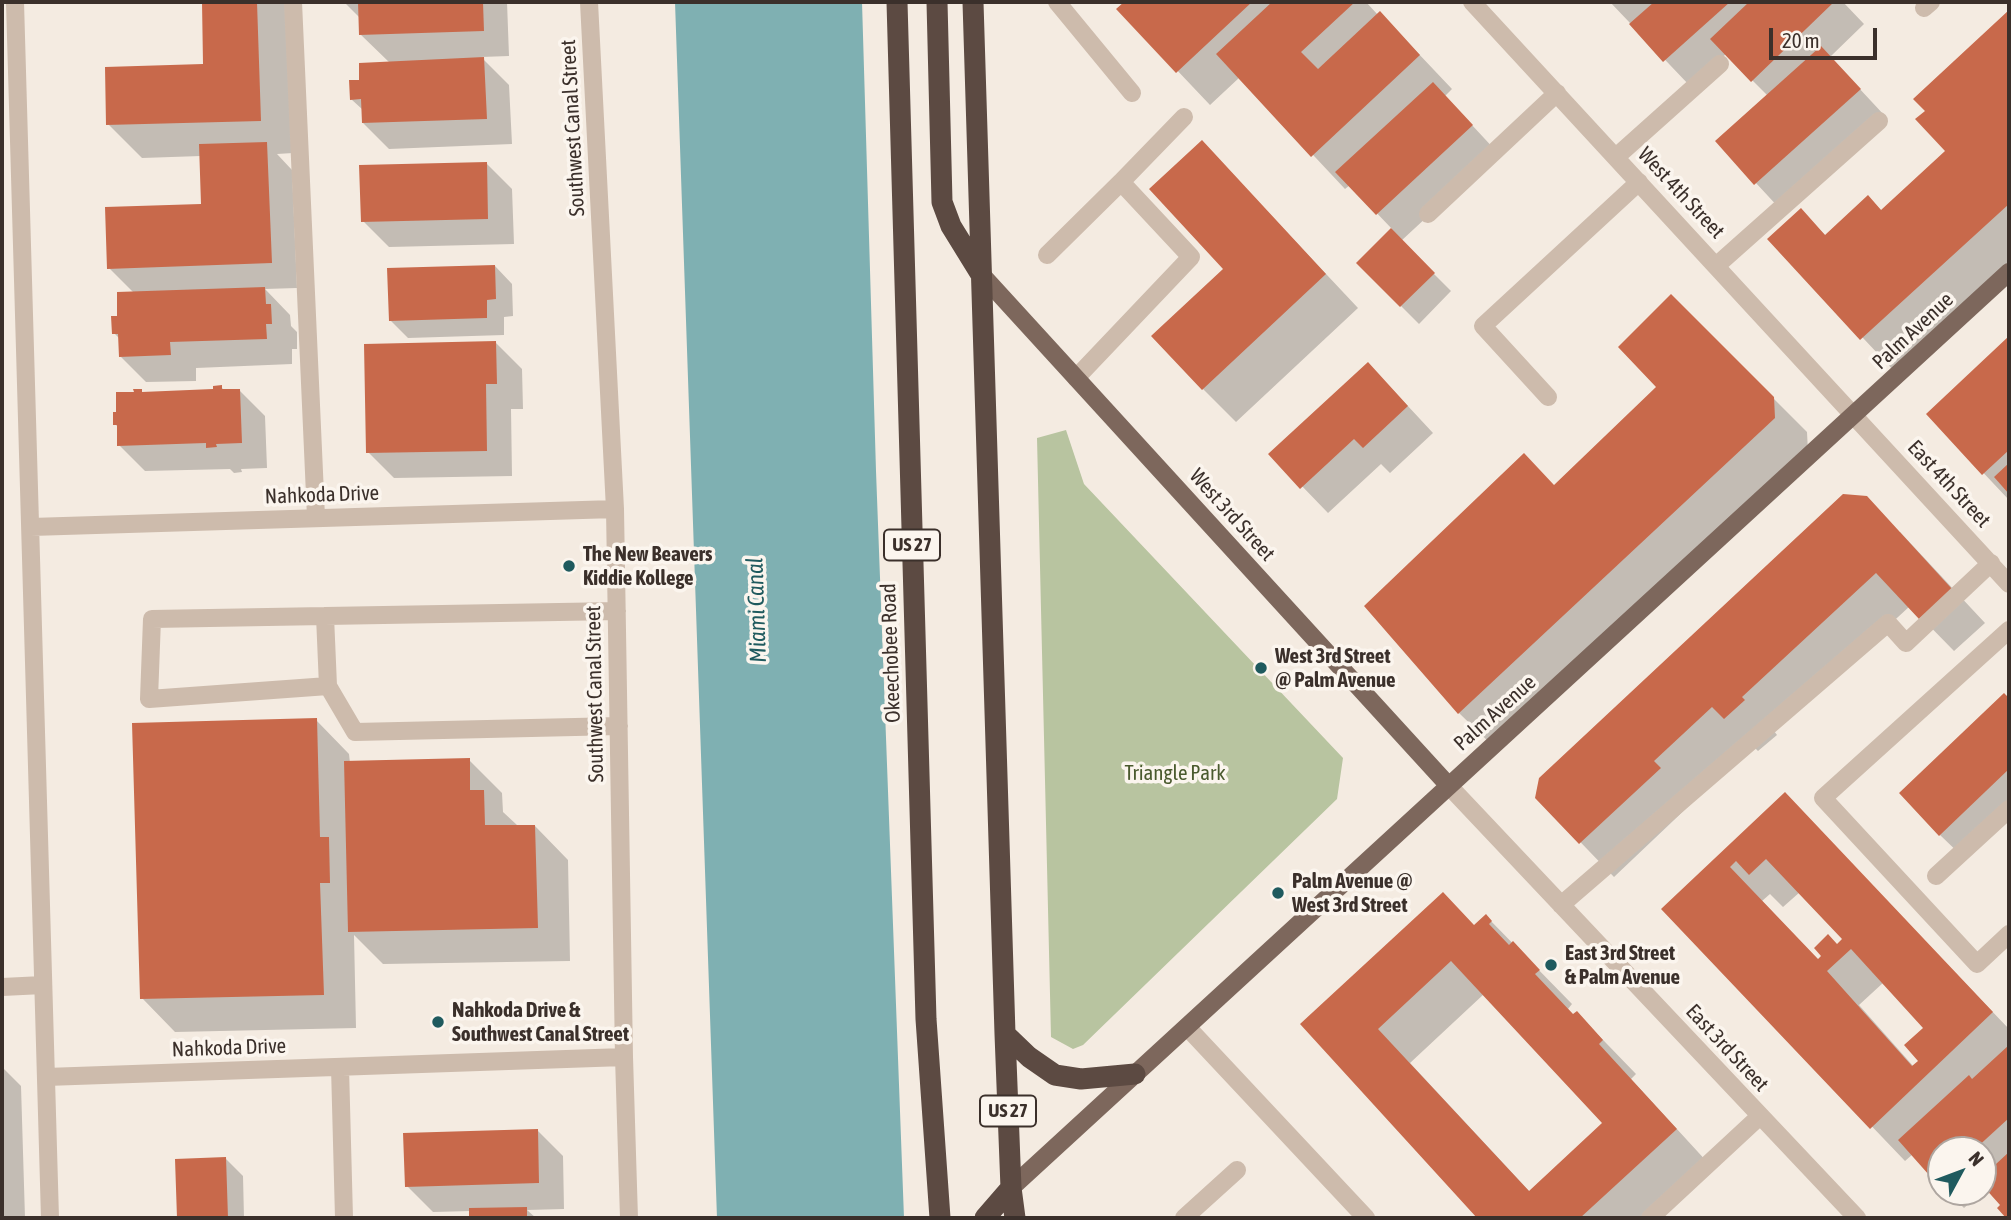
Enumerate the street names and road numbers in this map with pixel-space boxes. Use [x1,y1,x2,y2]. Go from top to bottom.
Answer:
street label: Southwest Canal Street [556,39,590,217]
street label: West 4th Street [1632,142,1730,244]
street label: Palm Avenue [1867,287,1959,375]
street label: East 4th Street [1902,435,1996,533]
street label: West 3rd Street [1184,464,1280,566]
street label: Nahkoda Drive [264,480,380,510]
road number: US 27 [884,530,940,560]
street label: Okeechobee Road [876,583,906,723]
street label: Southwest Canal Street [581,605,609,783]
street label: Palm Avenue [1449,670,1541,756]
street label: East 3rd Street [1680,999,1774,1097]
street label: Nahkoda Drive [171,1033,287,1063]
road number: US 27 [980,1096,1036,1126]

